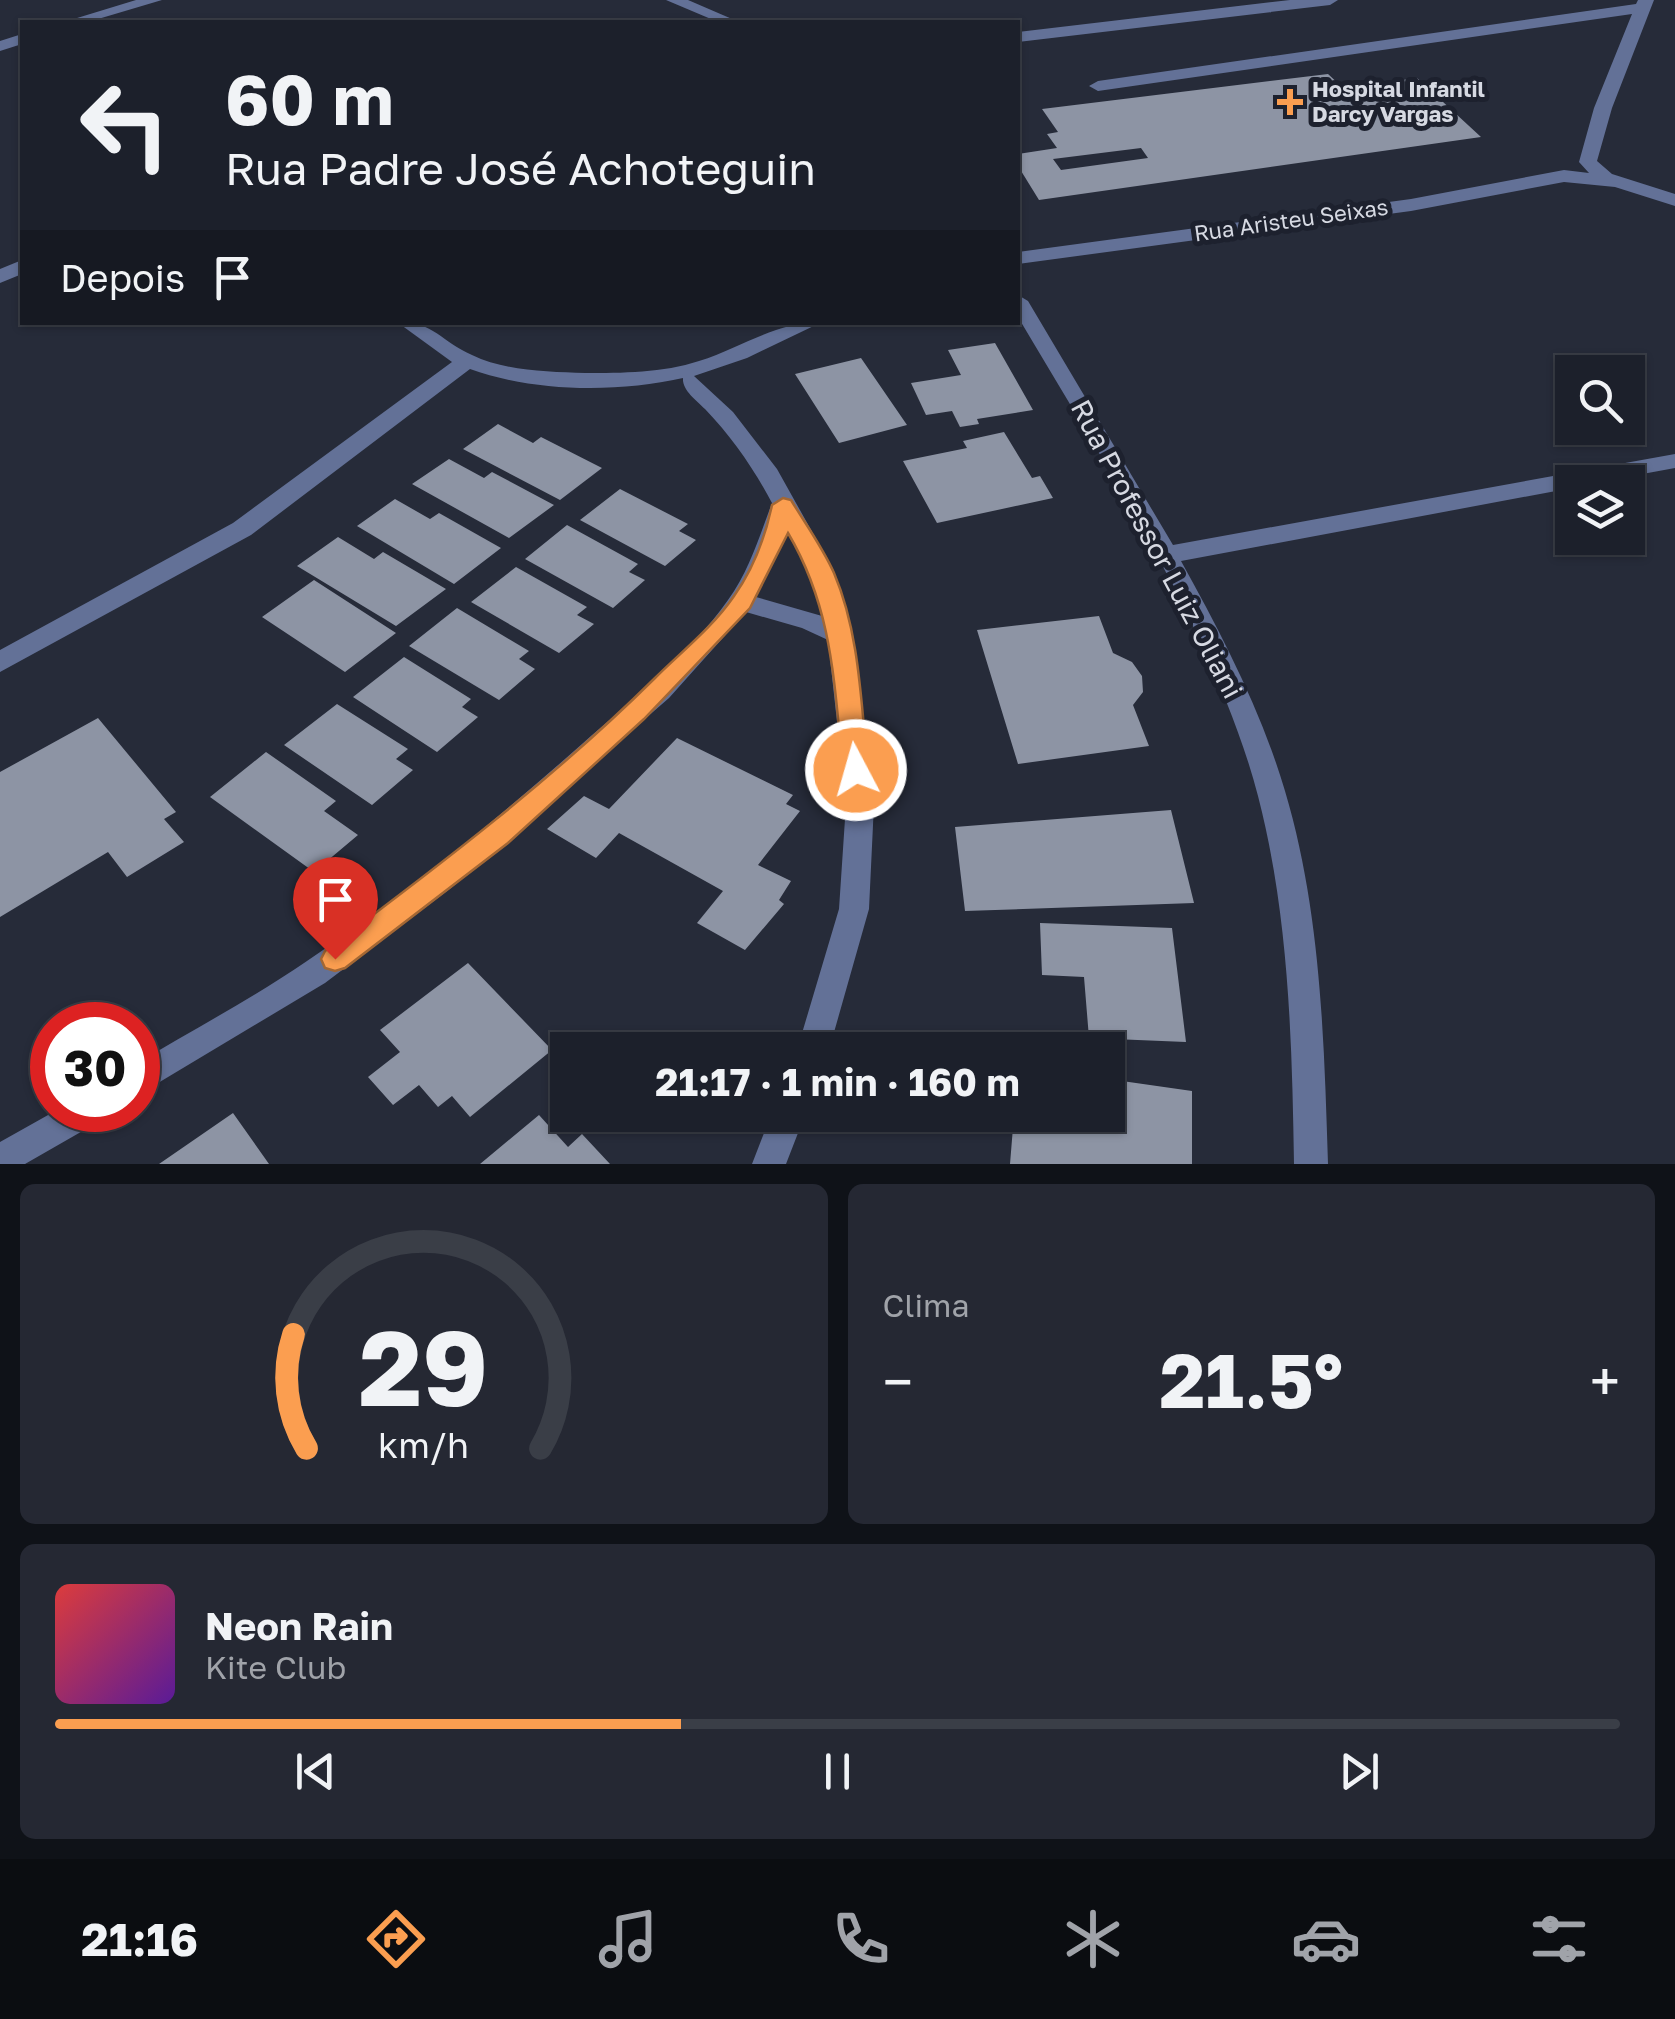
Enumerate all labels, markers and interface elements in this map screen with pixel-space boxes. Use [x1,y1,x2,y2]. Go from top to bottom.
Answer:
text: 60 m [225,56,394,140]
icon: left [60,60,190,190]
place label: Hospital Infantil Darcy Vargas [1312,75,1485,127]
marker: Hospital Infantil Darcy Vargas [1277,89,1303,115]
text: Rua Padre José Achoteguin [225,141,816,195]
street label: Rua Aristeu Seixas [1192,193,1390,246]
icon: arrive [205,250,260,305]
text: Depois [60,255,185,300]
map controls [1555,355,1645,555]
button: search [1555,355,1645,445]
street label: Rua Professor Luiz Oliani [1065,394,1250,704]
button: layers [1555,465,1645,555]
position arrow [804,718,908,822]
pin [293,857,378,960]
icon: arrive [308,872,363,927]
speed limit sign: 30 [30,1002,160,1132]
text: 21:17 · 1 min · 160 m [655,1059,1020,1104]
text: Clima [883,1286,969,1324]
text: 29 [359,1304,488,1429]
text: 21.5° [1160,1334,1343,1425]
text: − [883,1348,913,1414]
text: + [1590,1348,1620,1414]
text: km/h [378,1423,469,1466]
text: Neon Rain [205,1603,393,1648]
text: Kite Club [205,1648,346,1686]
icon: previous [288,1744,343,1799]
icon: pause [810,1744,865,1799]
icon: next [1332,1744,1387,1799]
icon: directions [361,1904,431,1974]
icon: music [593,1904,663,1974]
icon: phone [826,1904,896,1974]
icon: climate [1058,1904,1128,1974]
icon: car [1291,1904,1361,1974]
icon: filters [1524,1904,1594,1974]
text: 21:16 [81,1912,198,1966]

